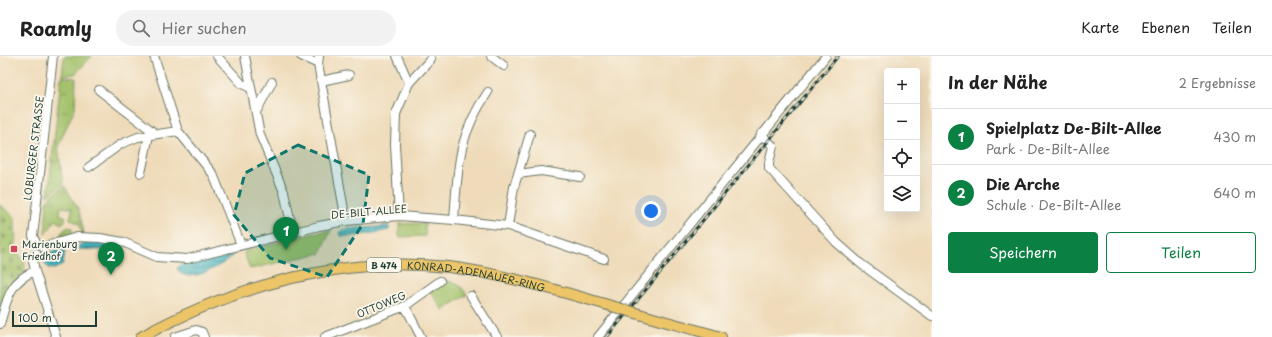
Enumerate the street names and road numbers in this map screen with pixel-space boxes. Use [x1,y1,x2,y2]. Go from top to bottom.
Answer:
street label: LOBURGER STRASSE [19,95,47,201]
street label: DE-BILT-ALLEE [330,200,408,222]
street label: KONRAD-ADENAUER-RING [407,257,548,295]
road number: B 474 [367,258,401,272]
street label: OTTOWEG [354,287,408,321]

